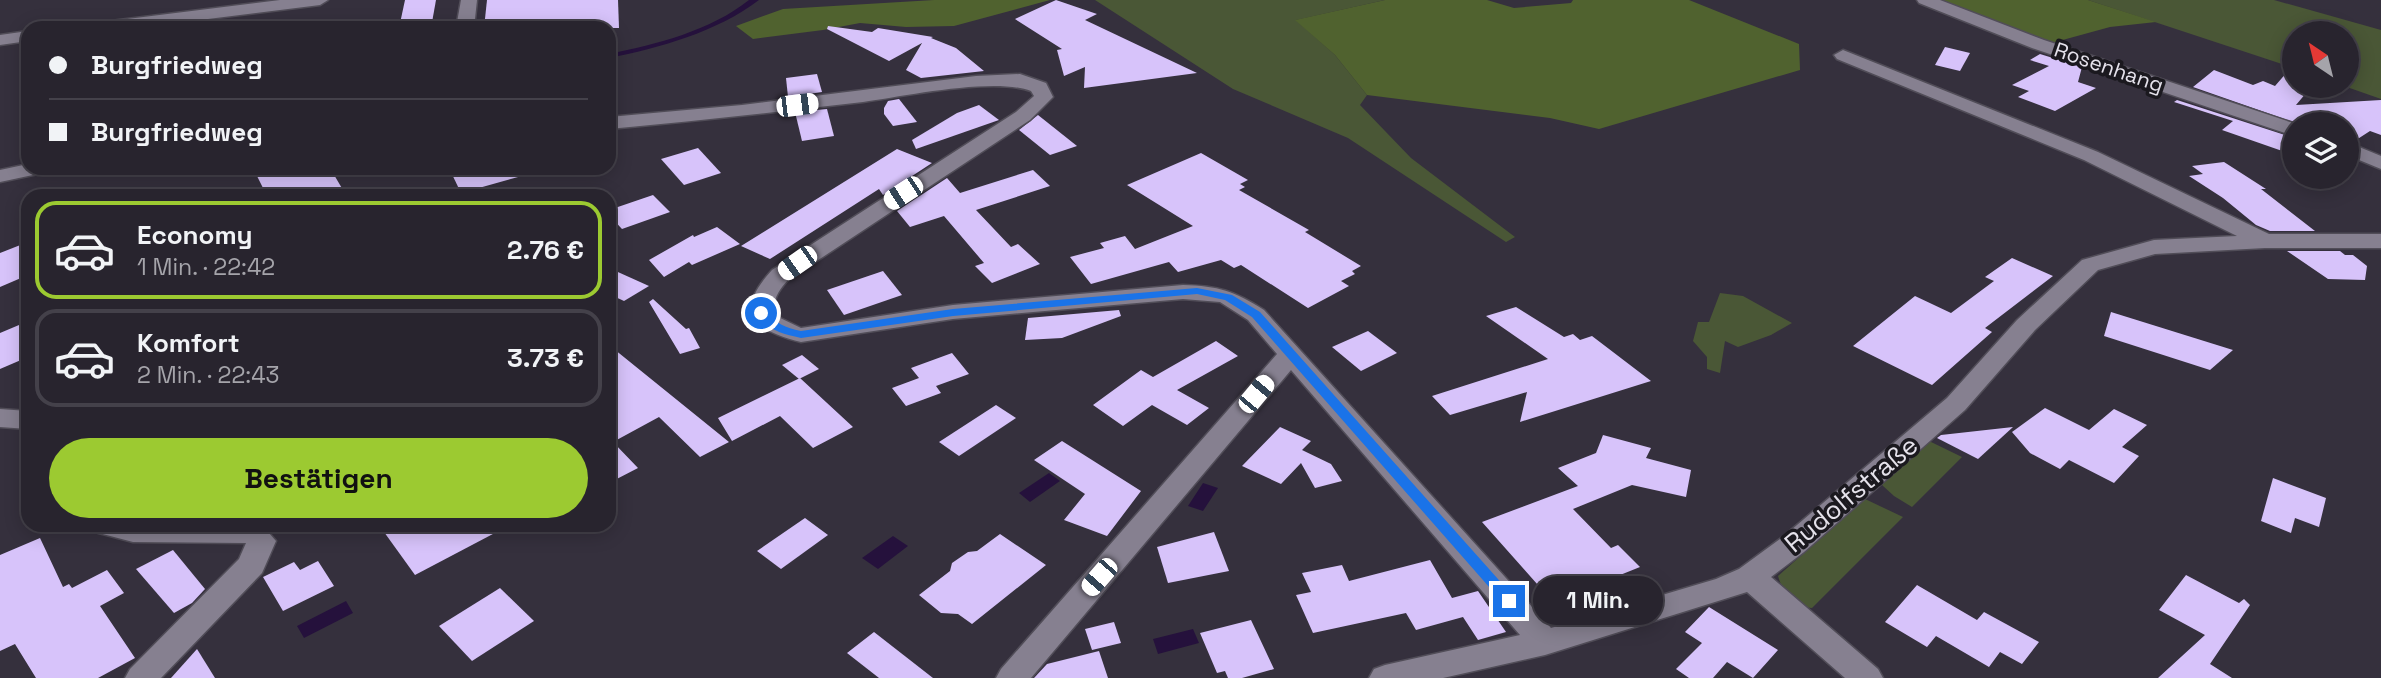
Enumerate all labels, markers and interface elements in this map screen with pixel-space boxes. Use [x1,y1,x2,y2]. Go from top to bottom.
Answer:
north arrow [2282,21,2359,98]
map controls [2282,21,2359,189]
street label: Rosenhang [2051,36,2167,98]
text: Burgfriedweg [91,48,263,82]
car [775,92,820,118]
button: layers [2282,112,2359,189]
text: Burgfriedweg [91,115,263,149]
car [880,173,927,213]
text: Economy [137,218,253,252]
icon: car [53,219,116,282]
text: 2.76 € [507,233,584,267]
car [774,242,821,284]
text: 1 Min. · 22:42 [137,252,275,282]
route start [745,297,777,329]
text: Komfort [137,326,240,360]
icon: car [53,327,116,390]
text: 3.73 € [507,341,584,375]
text: 2 Min. · 22:43 [137,360,279,390]
car [1235,371,1278,417]
street label: Rudolfstraße [1777,428,1925,560]
button: Bestätigen [49,438,588,518]
car [1078,554,1121,600]
callout: 1 Min. [1534,576,1663,626]
route end [1493,585,1525,617]
text: 1 Min. [1566,585,1630,615]

